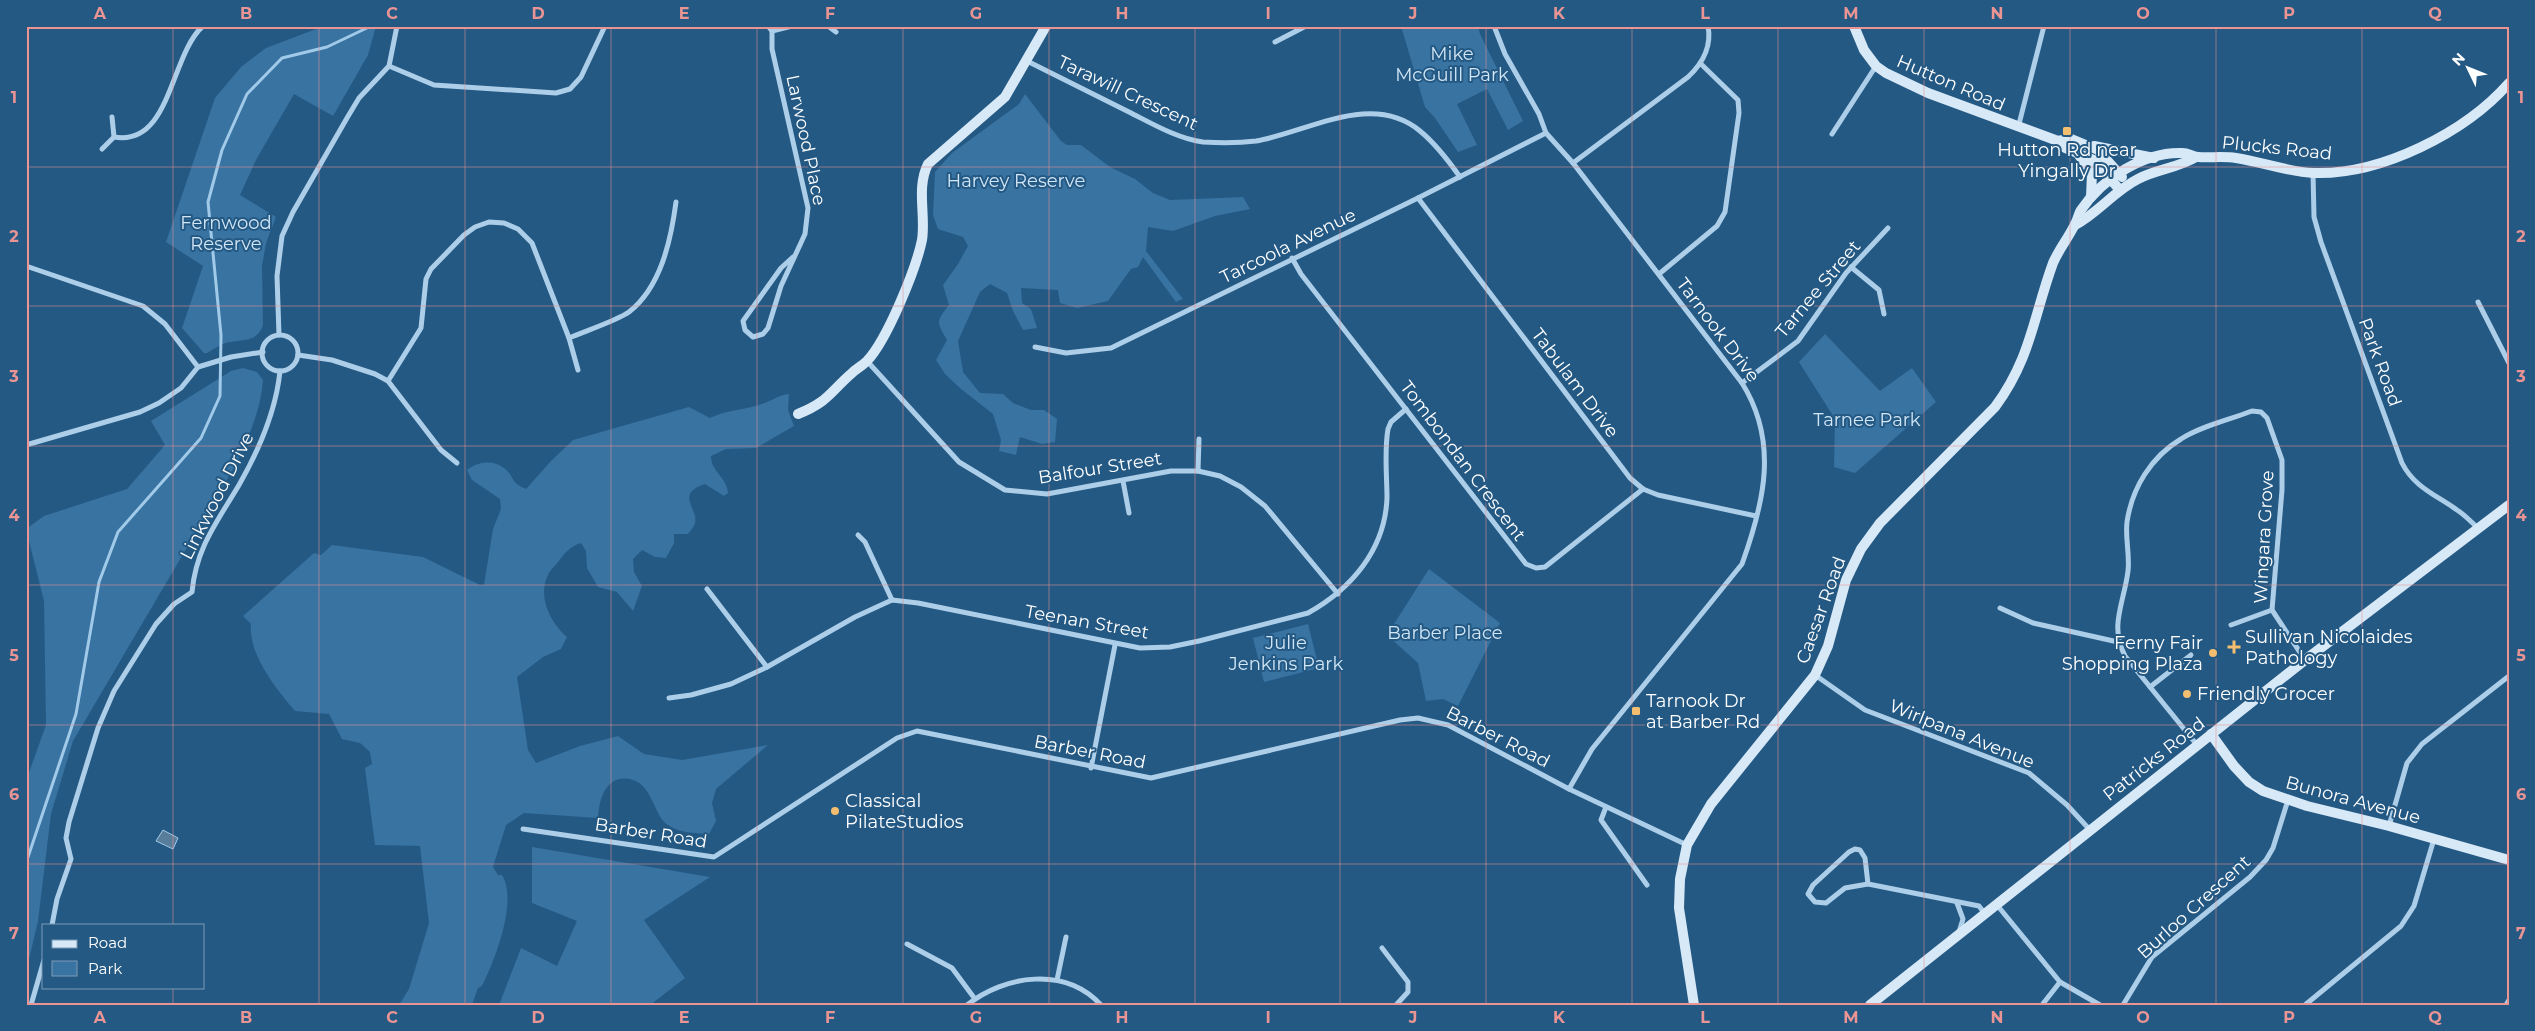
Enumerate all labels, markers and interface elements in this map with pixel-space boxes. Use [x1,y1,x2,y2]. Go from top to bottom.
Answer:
text: A [93,4,107,23]
text: B [240,4,252,23]
text: C [386,4,398,23]
text: D [531,4,545,23]
text: E [679,4,689,23]
text: F [825,4,835,23]
text: G [970,4,982,23]
text: H [1116,4,1128,23]
text: I [1265,4,1271,23]
text: J [1408,4,1417,23]
text: K [1553,4,1566,23]
text: L [1700,4,1710,23]
text: M [1843,4,1859,23]
text: N [1991,4,2003,23]
text: O [2136,4,2150,23]
text: P [2283,4,2295,23]
text: Q [2428,4,2442,23]
north arrow [2442,42,2492,92]
park label: Mike McGuill Park [1395,43,1509,86]
text: N [2448,49,2469,69]
street label: Hutton Road [1893,50,2009,116]
street label: Tarawill Crescent [1054,51,1202,135]
street label: Larwood Place [781,73,831,207]
text: 1 [11,88,17,107]
text: 1 [2518,88,2524,107]
marker: Hutton Rd near Yingally Dr [2061,125,2073,137]
street label: Plucks Road [2221,131,2333,165]
place label: Hutton Rd near Yingally Dr [1997,139,2137,182]
park label: Harvey Reserve [947,170,1086,192]
street label: Tarcoola Avenue [1217,204,1359,288]
park label: Fernwood Reserve [180,212,272,255]
text: 2 [9,227,19,246]
text: 2 [2516,227,2526,246]
street label: Tarnee Street [1771,236,1865,342]
street label: Tarnook Drive [1672,274,1764,387]
street label: Park Road [2354,315,2406,409]
street label: Tabulam Drive [1527,324,1623,442]
text: 3 [8,367,19,386]
text: 3 [2515,367,2526,386]
street label: Tombondan Crescent [1396,377,1530,545]
park label: Tarnee Park [1813,409,1921,431]
street label: Linkwood Drive [175,428,259,563]
street label: Balfour Street [1037,447,1163,489]
street label: Wingara Grove [2250,470,2278,604]
text: 4 [8,506,20,525]
text: 4 [2515,506,2527,525]
street label: Caesar Road [1791,553,1851,667]
street label: Teenan Street [1023,600,1151,644]
park label: Barber Place [1387,622,1503,644]
place label: Sullivan Nicolaides Pathology [2245,626,2413,669]
park label: Julie Jenkins Park [1228,632,1343,675]
place label: Ferny Fair Shopping Plaza [2062,632,2203,675]
marker: Sullivan Nicolaides Pathology [2227,640,2241,654]
text: 5 [9,646,19,665]
text: 5 [2516,646,2526,665]
marker: Ferny Fair Shopping Plaza [2207,647,2219,659]
place label: Friendly Grocer [2197,683,2335,705]
marker: Friendly Grocer [2181,688,2193,700]
place label: Tarnook Dr at Barber Rd [1646,690,1760,733]
street label: Wirlpana Avenue [1886,695,2038,773]
street label: Barber Road [1443,701,1553,773]
marker: Tarnook Dr at Barber Rd [1630,705,1642,717]
street label: Patricks Road [2099,712,2209,806]
street label: Barber Road [1032,730,1148,774]
street label: Bunora Avenue [2283,771,2423,829]
text: 6 [9,785,19,804]
text: 6 [2516,785,2526,804]
place label: Classical PilateStudios [845,790,964,833]
marker: Classical PilateStudios [829,805,841,817]
street label: Barber Road [593,813,709,853]
street label: Burloo Crescent [2133,850,2255,964]
text: 7 [9,924,19,943]
legend [42,924,205,988]
text: 7 [2516,924,2526,943]
text: Road [88,933,127,952]
text: Park [88,959,122,978]
text: A [93,1008,107,1027]
text: B [240,1008,252,1027]
text: C [386,1008,398,1027]
text: D [531,1008,545,1027]
text: E [679,1008,689,1027]
text: F [825,1008,835,1027]
text: G [970,1008,982,1027]
text: H [1116,1008,1128,1027]
text: I [1265,1008,1271,1027]
text: J [1408,1008,1417,1027]
text: K [1553,1008,1566,1027]
text: L [1700,1008,1710,1027]
text: M [1843,1008,1859,1027]
text: N [1991,1008,2003,1027]
text: O [2136,1008,2150,1027]
text: P [2283,1008,2295,1027]
text: Q [2428,1008,2442,1027]

